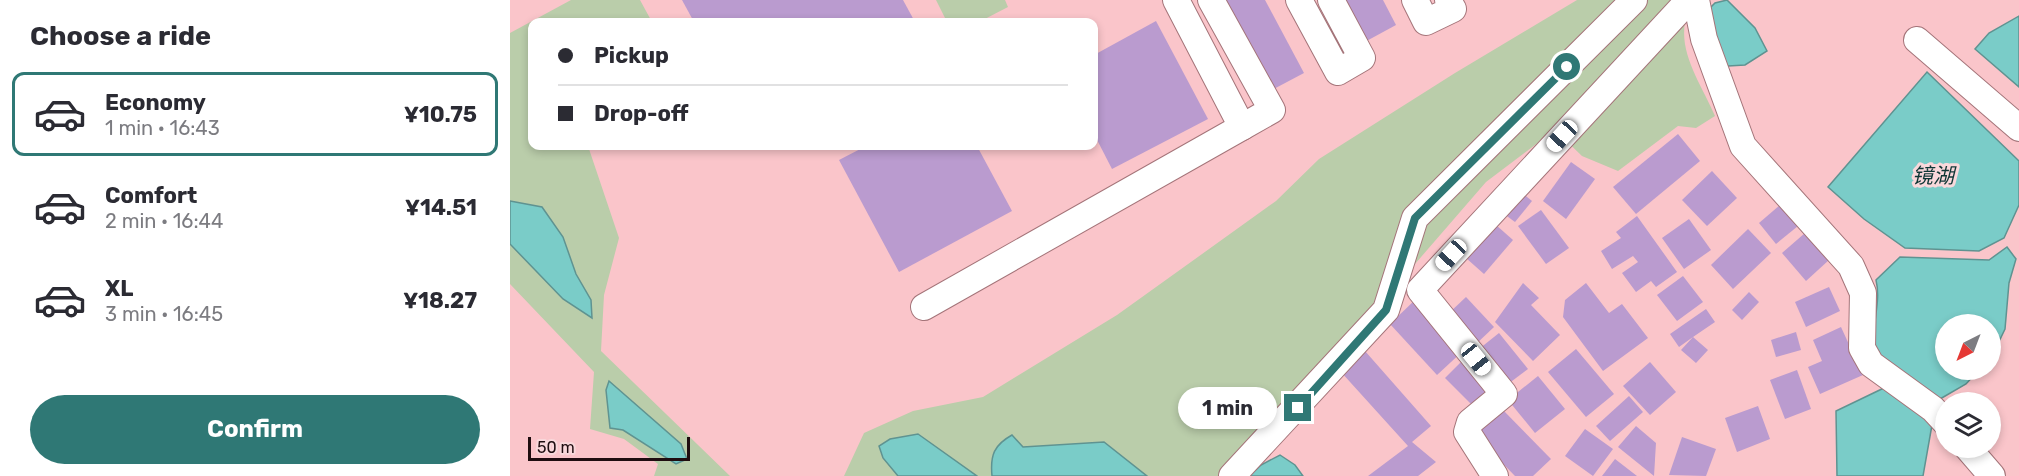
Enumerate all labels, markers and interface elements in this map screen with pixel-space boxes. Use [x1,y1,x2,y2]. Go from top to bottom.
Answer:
text: Choose a ride [30,20,211,52]
text: Pickup [594,42,669,69]
route start [1553,53,1580,80]
icon: car [33,87,87,141]
text: Economy [105,89,206,116]
text: Drop-off [594,100,689,127]
text: ¥10.75 [404,101,477,128]
text: 1 min · 16:43 [105,116,220,140]
car [1543,117,1581,155]
water label: 镜湖 [1912,163,1957,188]
icon: car [33,180,87,234]
text: Comfort [105,182,197,209]
text: ¥14.51 [405,194,477,221]
text: 2 min · 16:44 [105,209,223,233]
car [1432,236,1470,274]
icon: car [33,273,87,327]
text: XL [105,275,133,302]
text: ¥18.27 [403,287,477,314]
text: 3 min · 16:45 [105,302,223,326]
north arrow [1935,314,2001,380]
map controls [1935,314,2001,458]
car [1458,339,1494,379]
callout: 1 min [1178,387,1277,429]
button: layers [1935,392,2001,458]
route end [1284,394,1311,421]
button: Confirm [30,395,480,464]
text: 1 min [1202,396,1253,420]
scale bar [528,434,690,462]
text: 50 m [537,438,575,457]

